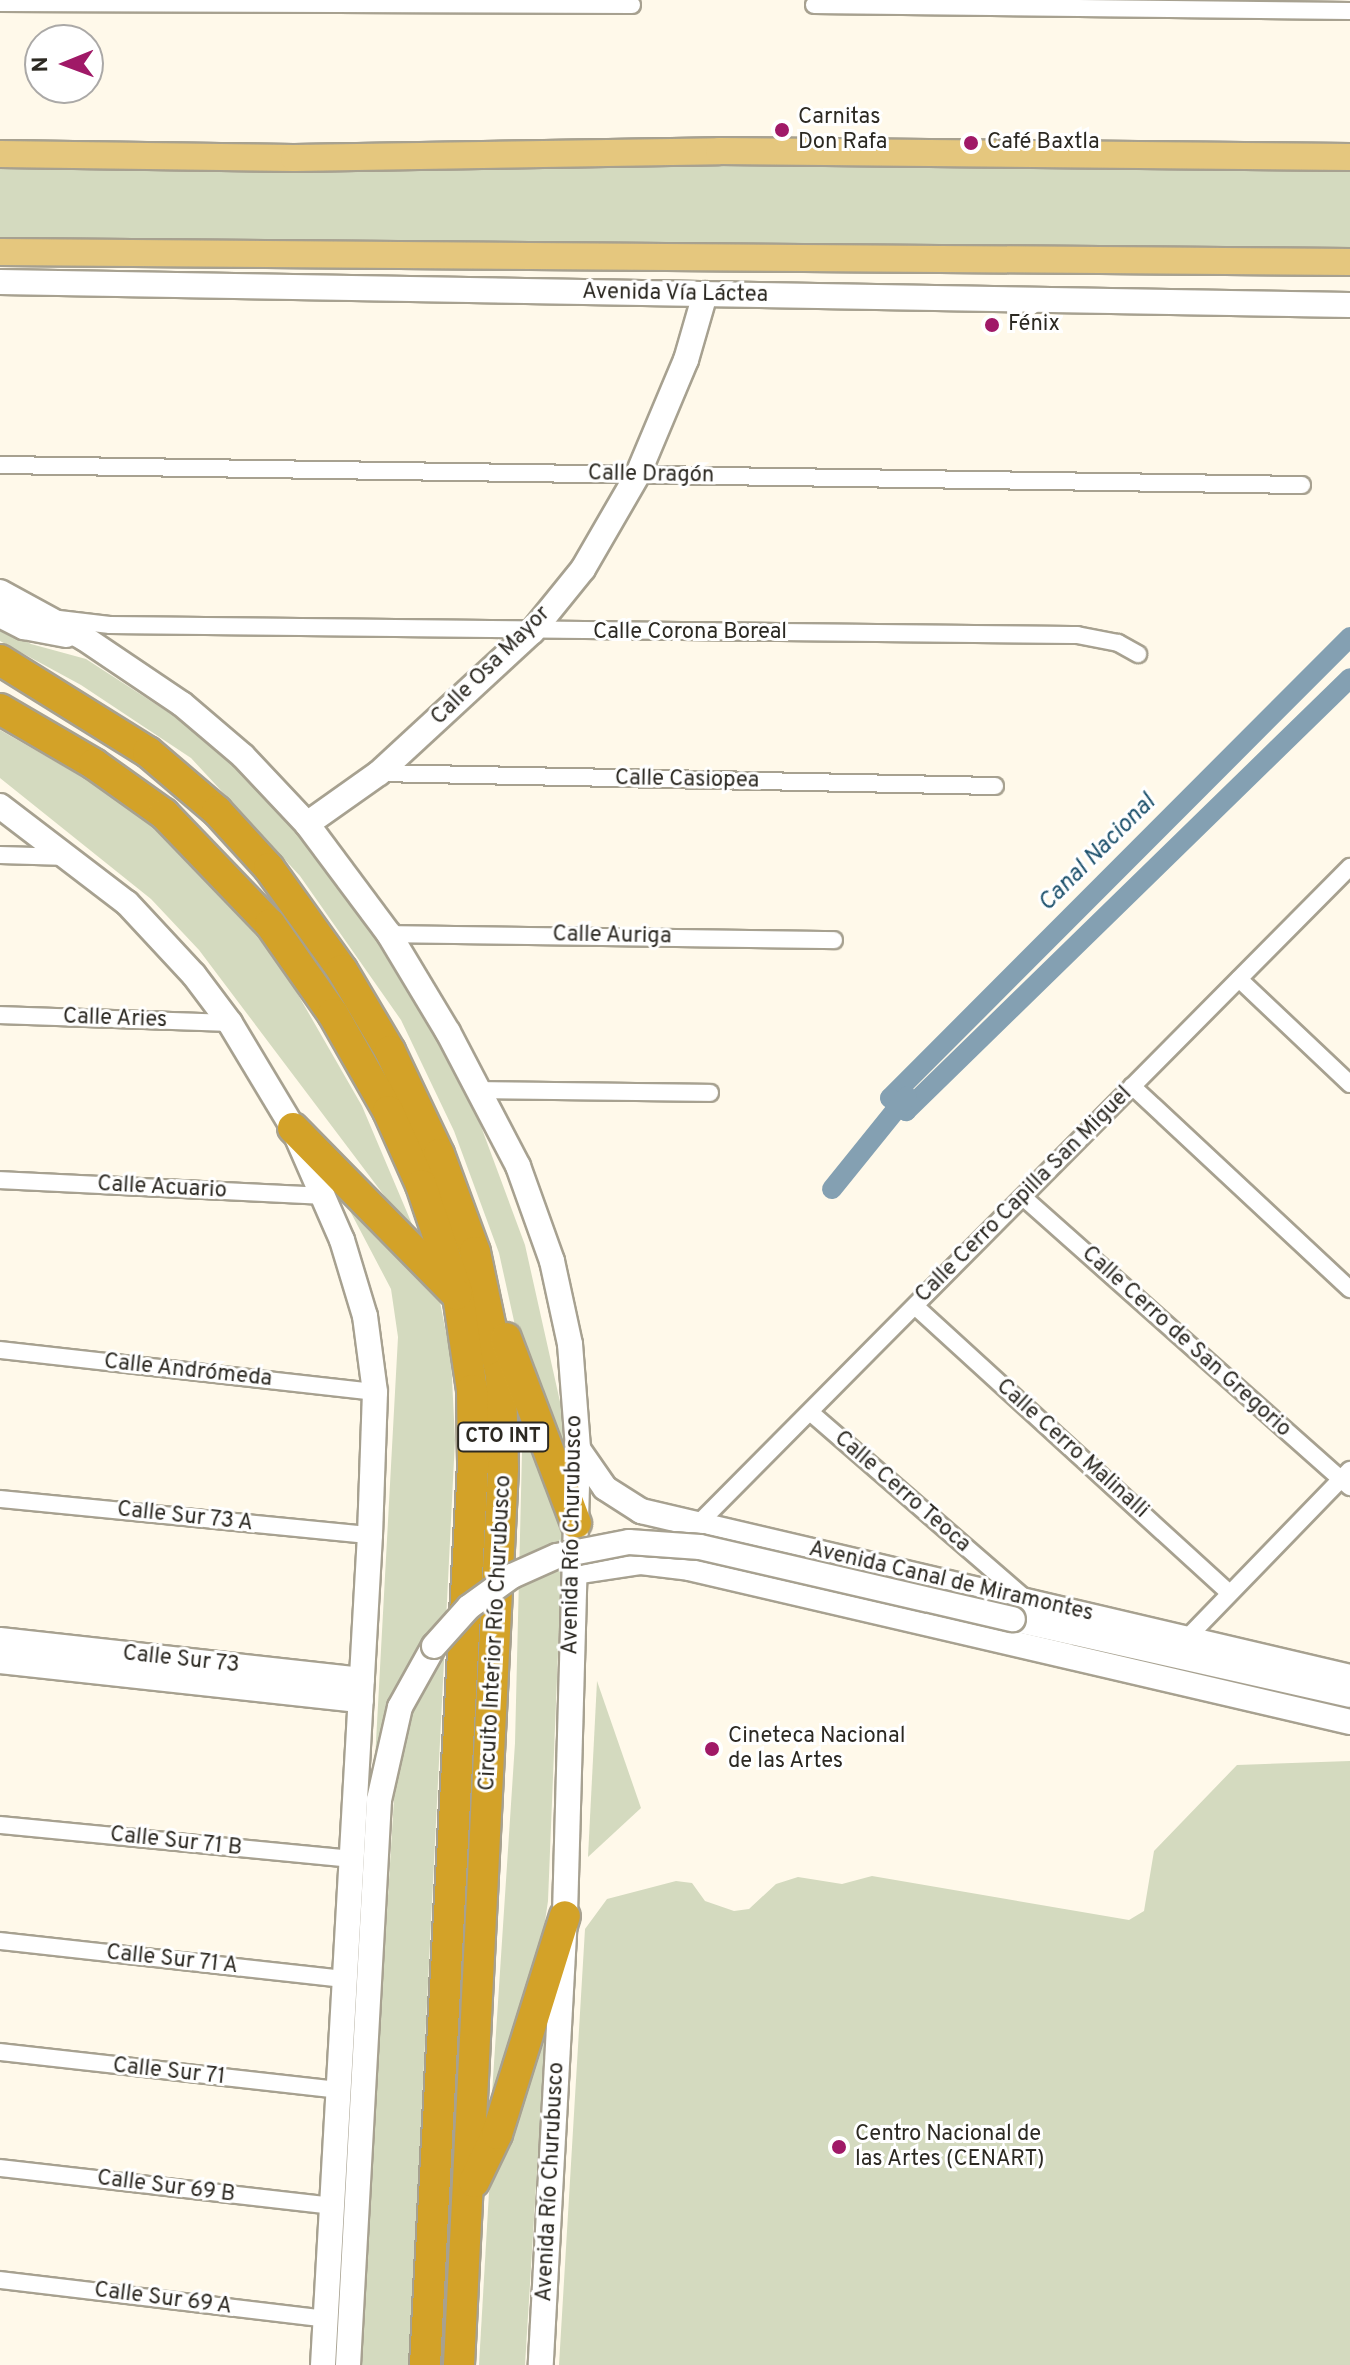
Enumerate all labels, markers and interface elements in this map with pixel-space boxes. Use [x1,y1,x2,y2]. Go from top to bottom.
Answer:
north arrow [24,24,104,104]
text: N [28,56,55,73]
place label: Carnitas Don Rafa [798,104,887,156]
marker: Carnitas Don Rafa [773,121,791,139]
place label: Café Baxtla [987,130,1099,156]
marker: Café Baxtla [962,134,980,152]
street label: Avenida Vía Láctea [581,279,769,309]
place label: Fénix [1008,312,1060,338]
marker: Fénix [983,316,1001,334]
street label: Calle Dragón [588,461,714,489]
street label: Calle Osa Mayor [426,601,556,731]
street label: Calle Corona Boreal [593,620,787,646]
street label: Calle Casiopea [615,766,759,794]
water label: Canal Nacional [1033,789,1163,919]
street label: Calle Auriga [552,922,672,950]
street label: Calle Aries [62,1004,168,1034]
street label: Calle Cerro Capilla San Miguel [910,1081,1138,1309]
street label: Calle Acuario [96,1171,228,1205]
street label: Calle Cerro de San Gregorio [1076,1241,1296,1443]
street label: Calle Andrómeda [102,1349,274,1393]
street label: Calle Cerro Malinalli [990,1374,1154,1524]
street label: Avenida Río Churubusco [558,1415,588,1655]
road number: CTO INT [457,1421,549,1453]
street label: Calle Cerro Teoca [828,1425,976,1559]
street label: Circuito Interior Río Churubusco [475,1474,517,1792]
street label: Calle Sur 73 A [115,1497,255,1537]
street label: Avenida Canal de Miramontes [806,1536,1096,1628]
street label: Calle Sur 73 [121,1641,241,1679]
place label: Cineteca Nacional de las Artes [728,1723,905,1774]
marker: Cineteca Nacional de las Artes [703,1740,721,1758]
street label: Calle Sur 71 B [108,1822,244,1862]
street label: Calle Sur 71 A [104,1940,240,1980]
street label: Calle Sur 71 [111,2053,227,2091]
street label: Avenida Río Churubusco [532,2061,570,2303]
place label: Centro Nacional de las Artes (CENART) [855,2121,1045,2172]
marker: Centro Nacional de las Artes (CENART) [830,2138,848,2156]
street label: Calle Sur 69 B [95,2165,237,2209]
street label: Calle Sur 69 A [92,2277,234,2321]

